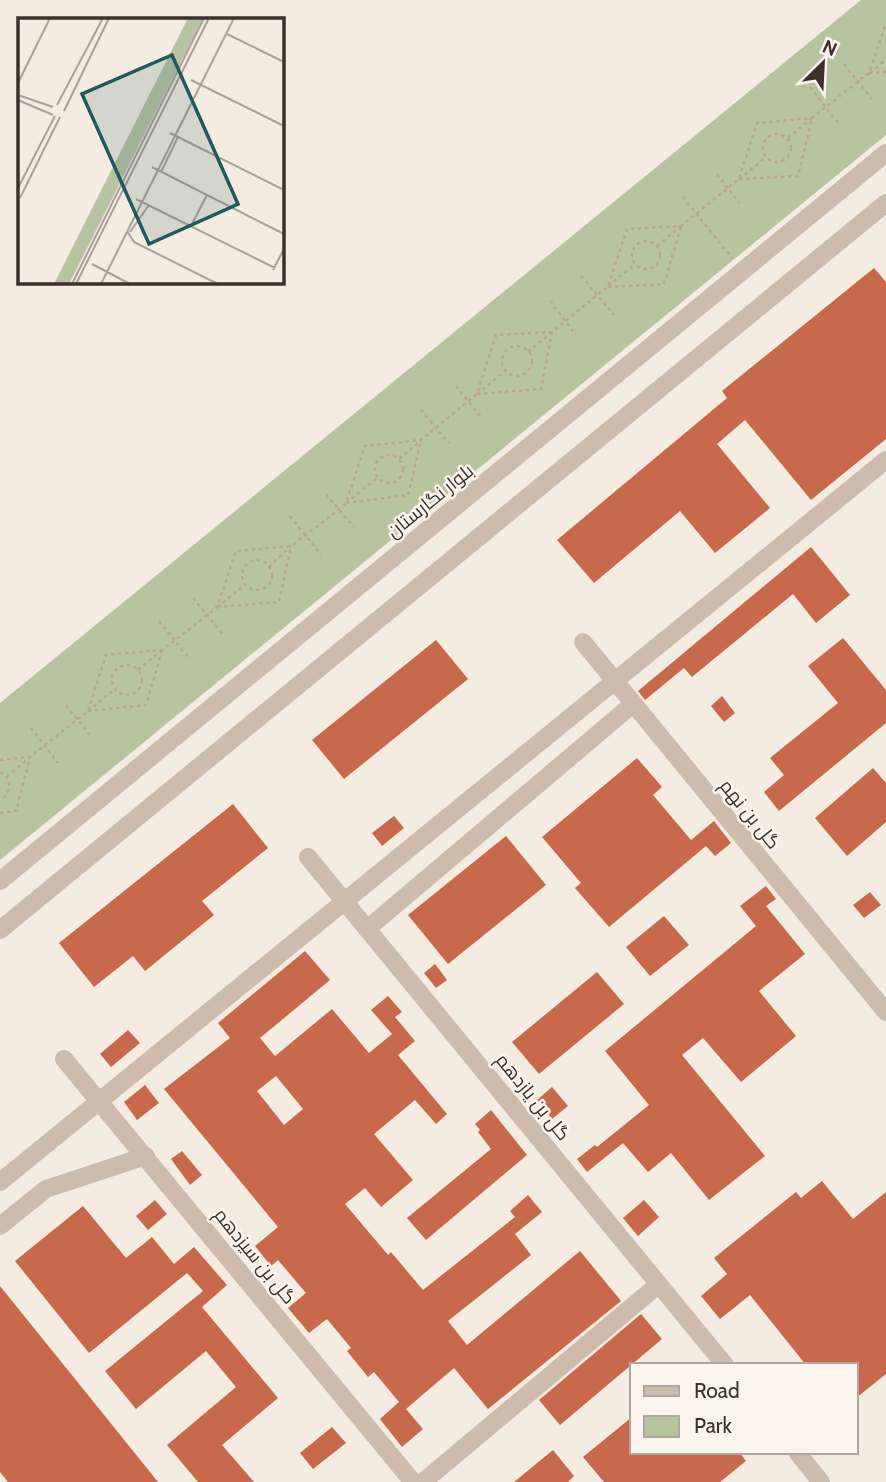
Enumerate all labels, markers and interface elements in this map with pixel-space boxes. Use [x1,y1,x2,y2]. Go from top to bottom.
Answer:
inset map [18,18,284,284]
north arrow [788,28,858,98]
text: N [819,35,841,61]
street label: بلوار نگارستان [382,459,478,543]
street label: گل بن نهم [713,774,785,855]
street label: گل بن یازدهم [489,1049,575,1146]
street label: گل بن سیزدهم [208,1203,301,1310]
legend [630,1363,858,1454]
text: Road [694,1378,740,1403]
text: Park [694,1413,732,1438]

